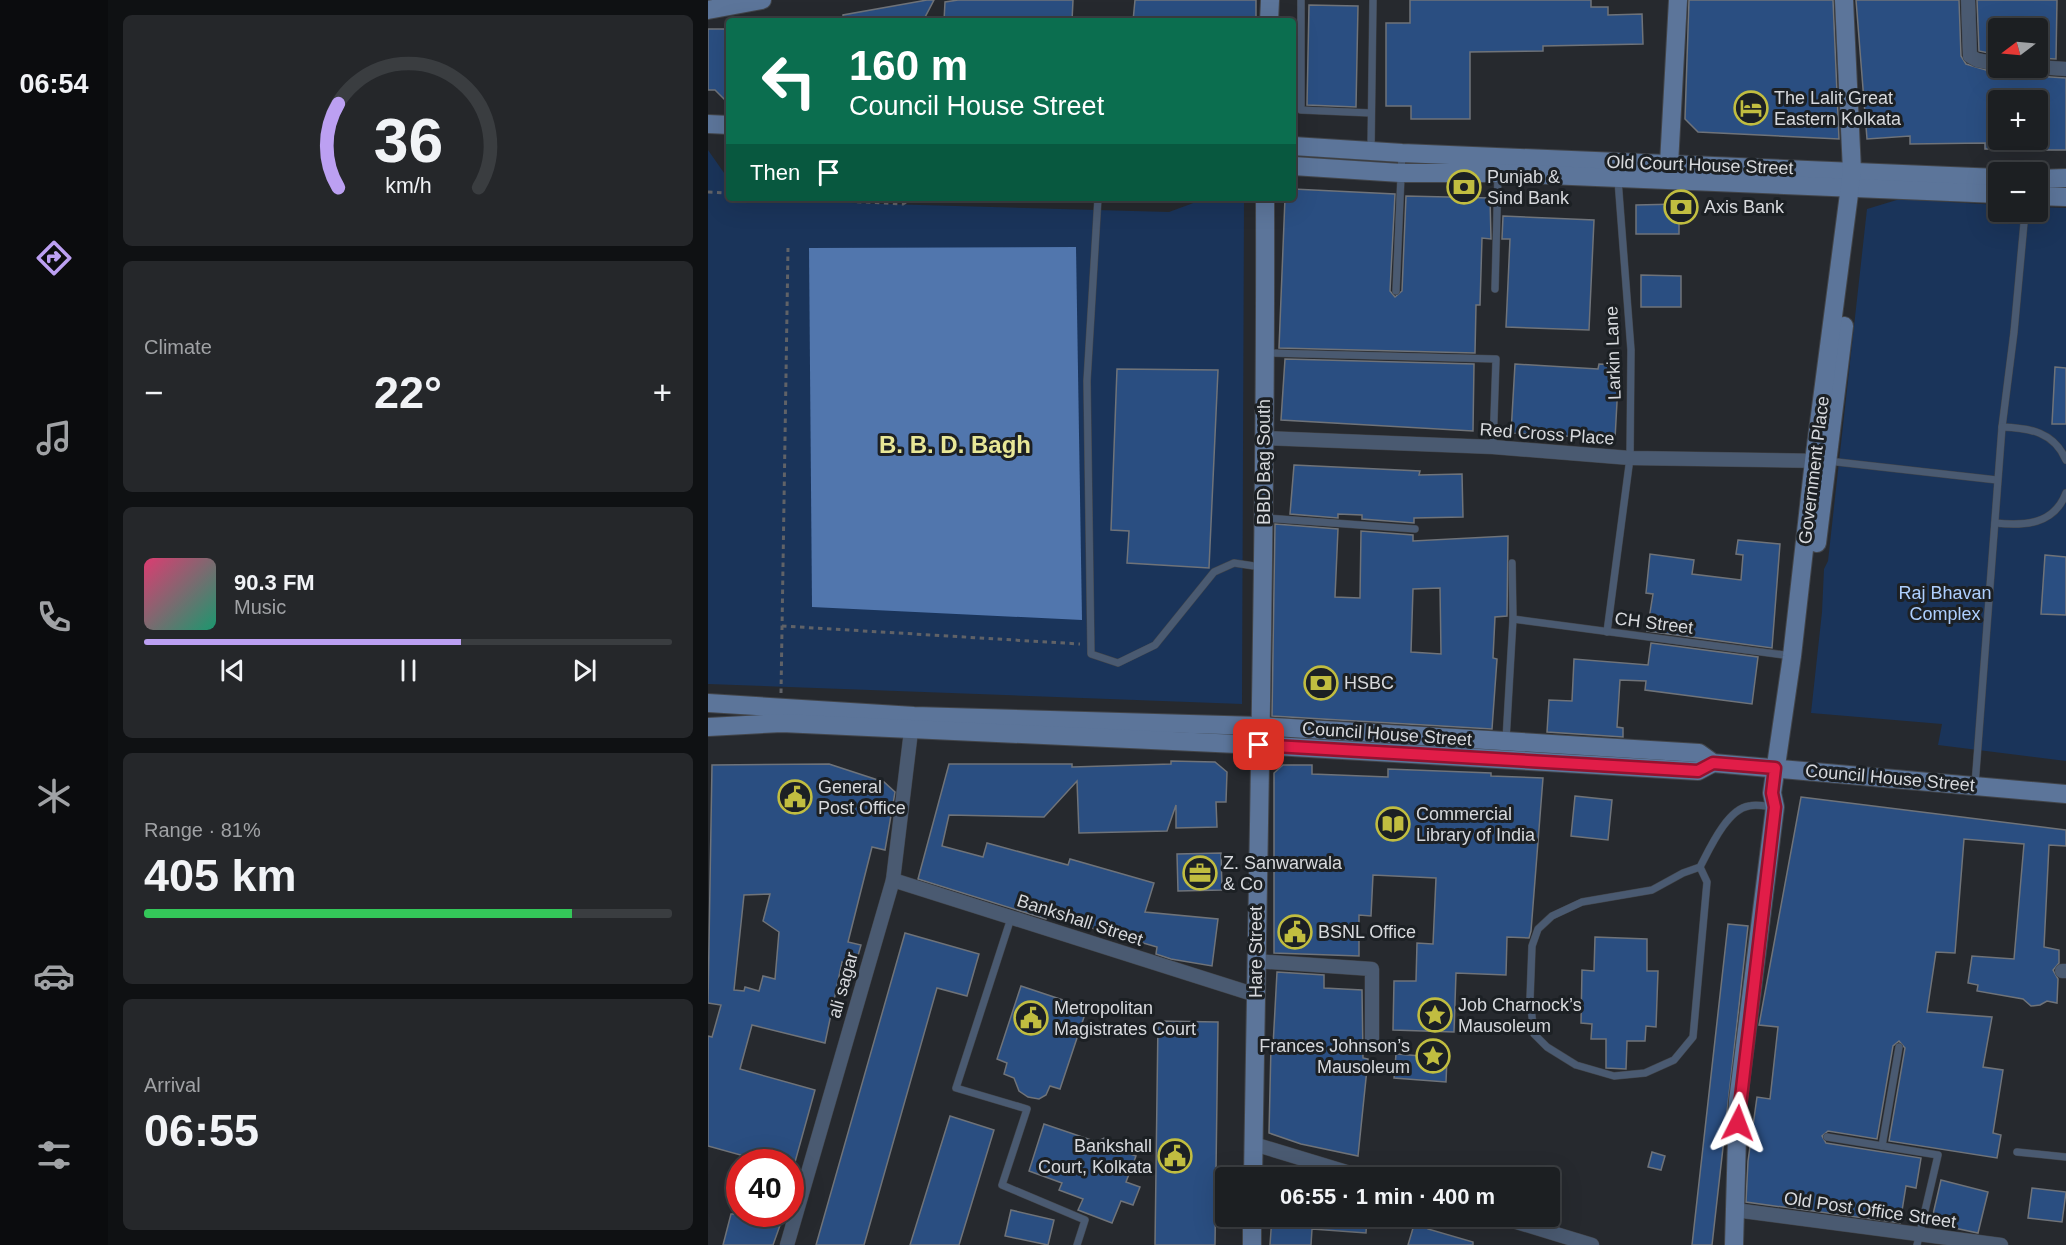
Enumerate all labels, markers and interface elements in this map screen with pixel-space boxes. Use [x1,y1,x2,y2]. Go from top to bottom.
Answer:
north arrow [1988,18,2048,78]
map controls [1988,18,2048,222]
icon: left [750,42,828,120]
text: 160 m [849,42,968,89]
text: 06:54 [19,69,89,99]
place label: The Lalit Great Eastern Kolkata [1774,88,1902,129]
hotel icon: The Lalit Great Eastern Kolkata [1733,90,1769,126]
button: + [1988,90,2048,150]
text: Council House Street [849,91,1104,121]
text: 36 [373,106,443,175]
street label: Old Court House Street [1606,152,1794,178]
icon: arrive [812,156,845,189]
text: Then [750,160,800,185]
button: − [1988,162,2048,222]
place label: Punjab & Sind Bank [1487,167,1570,208]
bank icon: Punjab & Sind Bank [1446,169,1482,205]
text: km/h [385,174,431,198]
bank icon: Axis Bank [1663,189,1699,225]
place label: Axis Bank [1704,197,1785,217]
icon: directions [33,237,75,279]
street label: Larkin Lane [1601,306,1625,400]
text: Climate [144,336,212,358]
text: 22° [374,367,442,418]
text: − [144,374,163,411]
text: + [653,374,672,411]
street label: Government Place [1795,395,1833,545]
street label: BBD Bag South [1254,399,1274,525]
icon: music [33,417,75,459]
street label: Red Cross Place [1479,419,1615,449]
district label: B. B. D. Bagh [879,431,1031,458]
text: 90.3 FM [234,570,315,595]
park label: Raj Bhavan Complex [1898,583,1992,624]
icon: phone [33,596,75,638]
text: Music [234,596,286,618]
street label: CH Street [1614,608,1694,638]
icon: previous [216,654,249,687]
icon: pause [392,654,425,687]
icon: next [568,654,601,687]
bank icon: HSBC [1303,665,1339,701]
place label: HSBC [1344,673,1394,693]
street label: Council House Street [1301,718,1473,750]
pin [1233,719,1284,770]
icon: arrive [1242,728,1275,761]
street label: Council House Street [1804,761,1976,795]
icon: climate [33,775,75,817]
place label: General Post Office [818,777,906,818]
public building icon: General Post Office [777,779,813,815]
place label: Commercial Library of India [1416,804,1536,845]
library icon: Commercial Library of India [1375,806,1411,842]
text: Range · 81% [144,819,261,841]
text: 405 km [144,850,297,901]
place label: Z. Sanwarwala & Co [1223,853,1343,894]
office icon: Z. Sanwarwala & Co [1182,855,1218,891]
street label: Bankshall Street [1015,890,1145,950]
street label: Hare Street [1246,906,1266,998]
public building icon: BSNL Office [1277,914,1313,950]
place label: BSNL Office [1318,922,1416,942]
street label: ali sagar [824,950,862,1020]
icon: car [33,955,75,997]
place label: Job Charnock’s Mausoleum [1458,995,1582,1036]
place icon: Job Charnock’s Mausoleum [1417,997,1453,1033]
place label: Metropolitan Magistrates Court [1054,998,1196,1039]
public building icon: Metropolitan Magistrates Court [1013,1000,1049,1036]
place label: Frances Johnson’s Mausoleum [1259,1036,1410,1077]
place icon: Frances Johnson’s Mausoleum [1415,1038,1451,1074]
text: Arrival [144,1074,201,1096]
position arrow [1706,1091,1770,1155]
text: 06:55 [144,1105,259,1156]
icon: filters [33,1134,75,1176]
place label: Bankshall Court, Kolkata [1038,1136,1153,1177]
public building icon: Bankshall Court, Kolkata [1157,1138,1193,1174]
speed limit sign: 40 [726,1149,804,1227]
text: 06:55 · 1 min · 400 m [1280,1184,1495,1209]
street label: Old Post Office Street [1783,1188,1957,1232]

